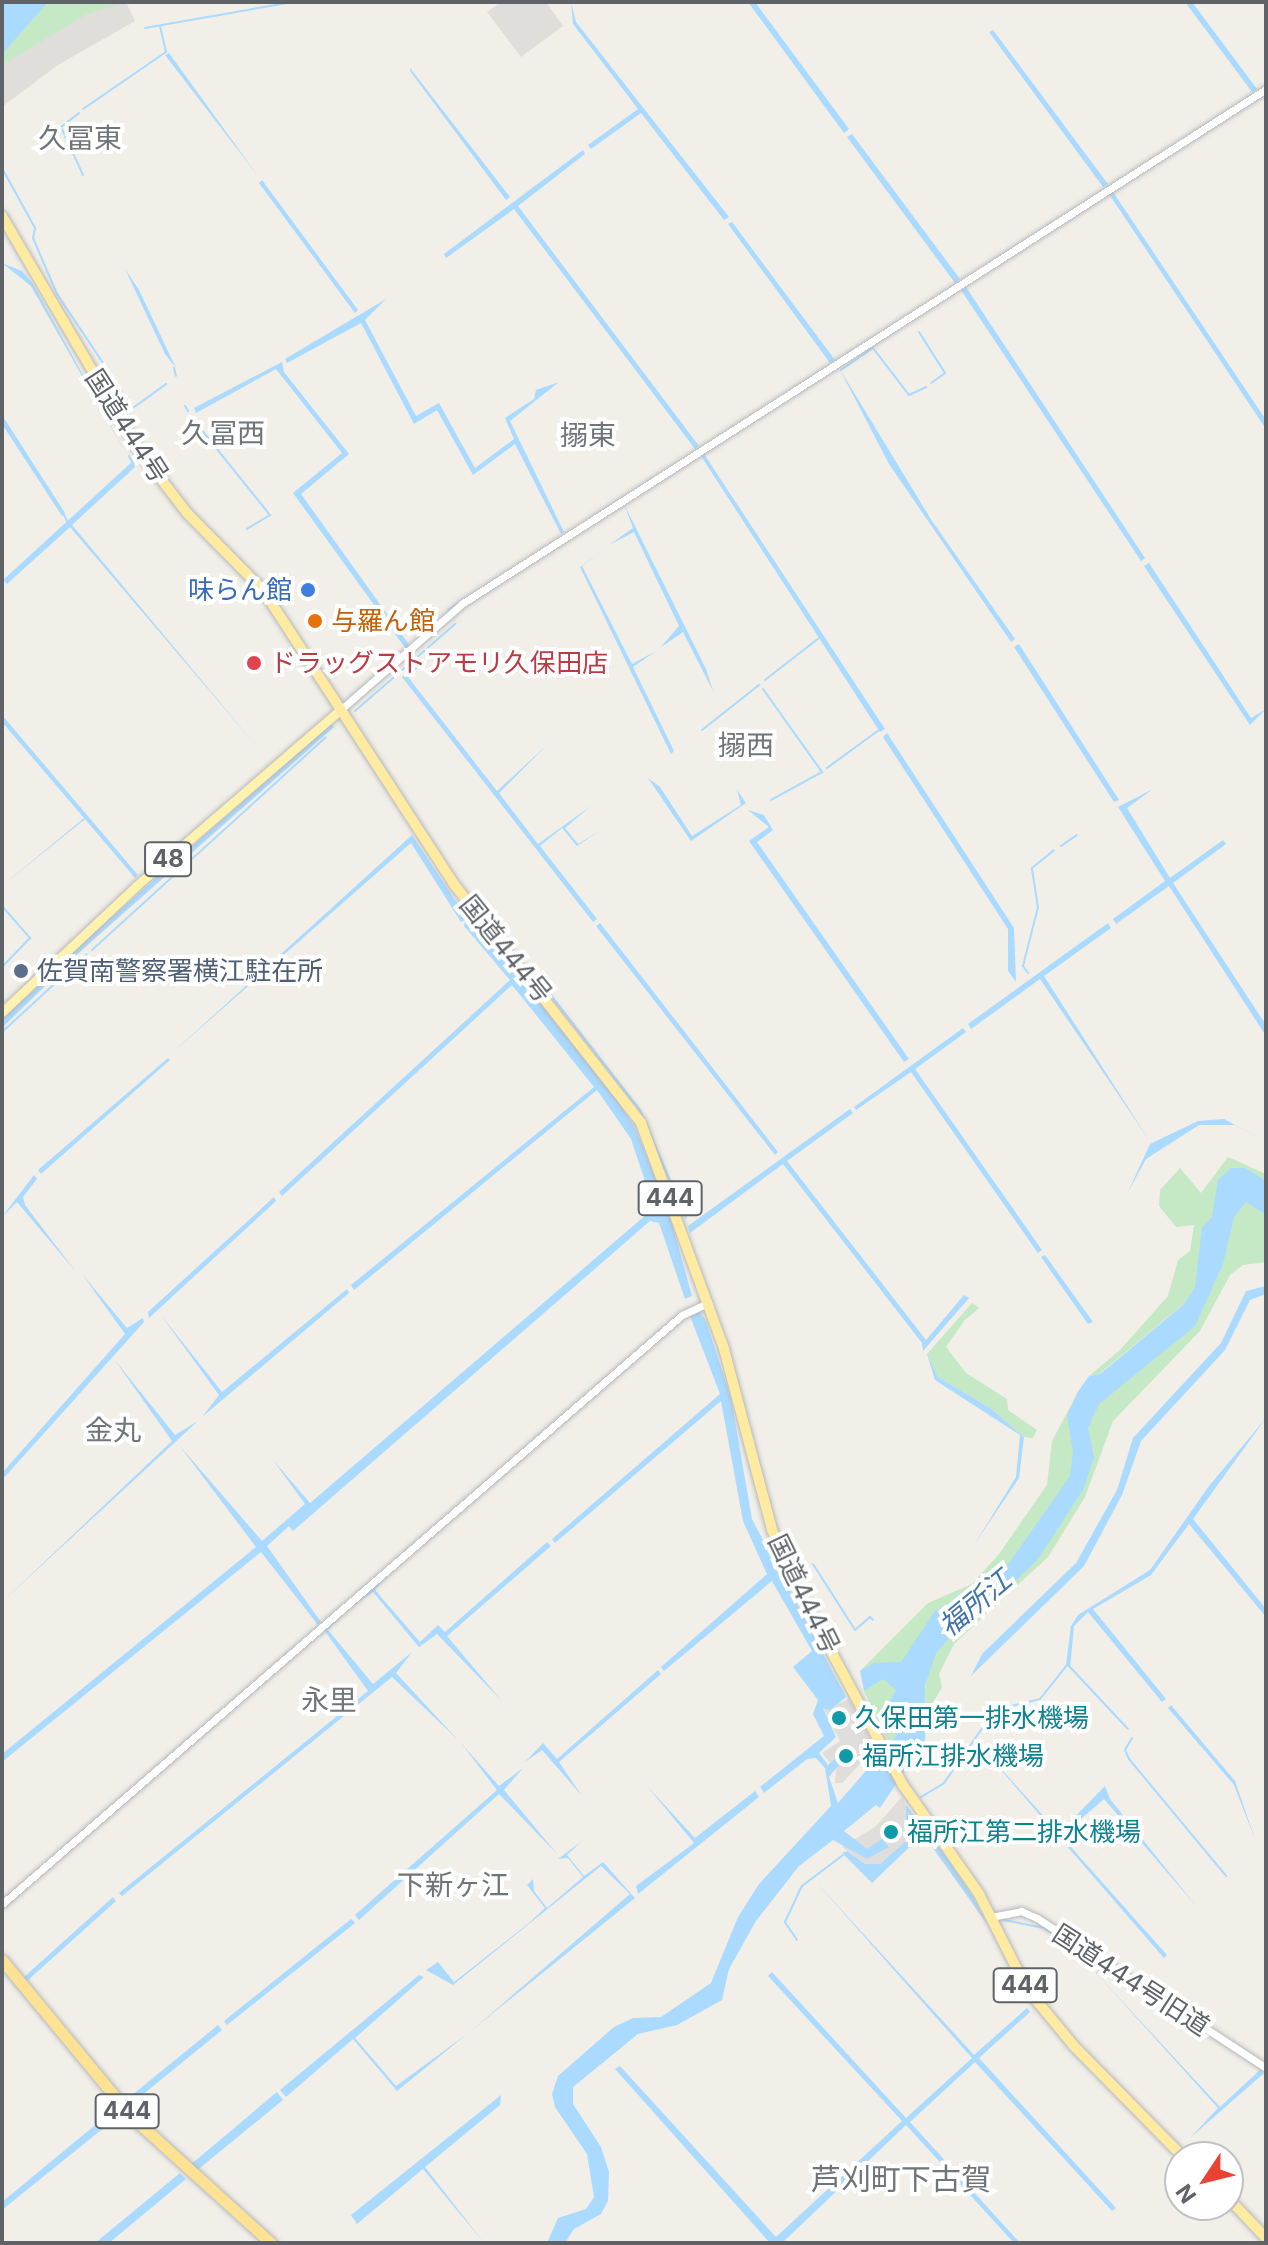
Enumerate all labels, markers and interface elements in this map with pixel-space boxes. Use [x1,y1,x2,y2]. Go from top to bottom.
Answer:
district label: 久冨東 [38,121,122,155]
street label: 国道444号 [79,364,175,488]
district label: 久冨西 [181,416,265,450]
district label: 搦東 [560,418,616,452]
place label: 味らん館 [188,574,292,606]
marker: 味らん館 [299,581,317,599]
place label: 与羅ん館 [331,605,435,637]
marker: 与羅ん館 [306,612,324,630]
place label: ドラッグストアモリ久保田店 [270,647,608,679]
marker: ドラッグストアモリ久保田店 [245,654,263,672]
district label: 搦西 [718,728,774,762]
road number: 48 [144,839,192,879]
street label: 国道444号 [453,889,559,1009]
place label: 佐賀南警察署横江駐在所 [37,955,323,987]
marker: 佐賀南警察署横江駐在所 [12,962,30,980]
road number: 444 [636,1178,704,1218]
district label: 金丸 [85,1413,141,1447]
street label: 国道444号 [762,1529,846,1659]
water label: 福所江 [932,1563,1018,1643]
district label: 永里 [301,1683,357,1717]
place label: 久保田第一排水機場 [855,1702,1089,1734]
marker: 久保田第一排水機場 [830,1709,848,1727]
place label: 福所江排水機場 [862,1740,1044,1772]
marker: 福所江排水機場 [837,1747,855,1765]
place label: 福所江第二排水機場 [907,1816,1141,1848]
marker: 福所江第二排水機場 [882,1823,900,1841]
district label: 下新ヶ江 [397,1868,509,1902]
street label: 国道444号旧道 [1047,1918,1215,2042]
road number: 444 [991,1965,1059,2005]
road number: 444 [93,2091,161,2131]
north arrow [1164,2141,1244,2221]
district label: 芦刈町下古賀 [811,2161,991,2197]
text: N [1171,2179,1201,2208]

